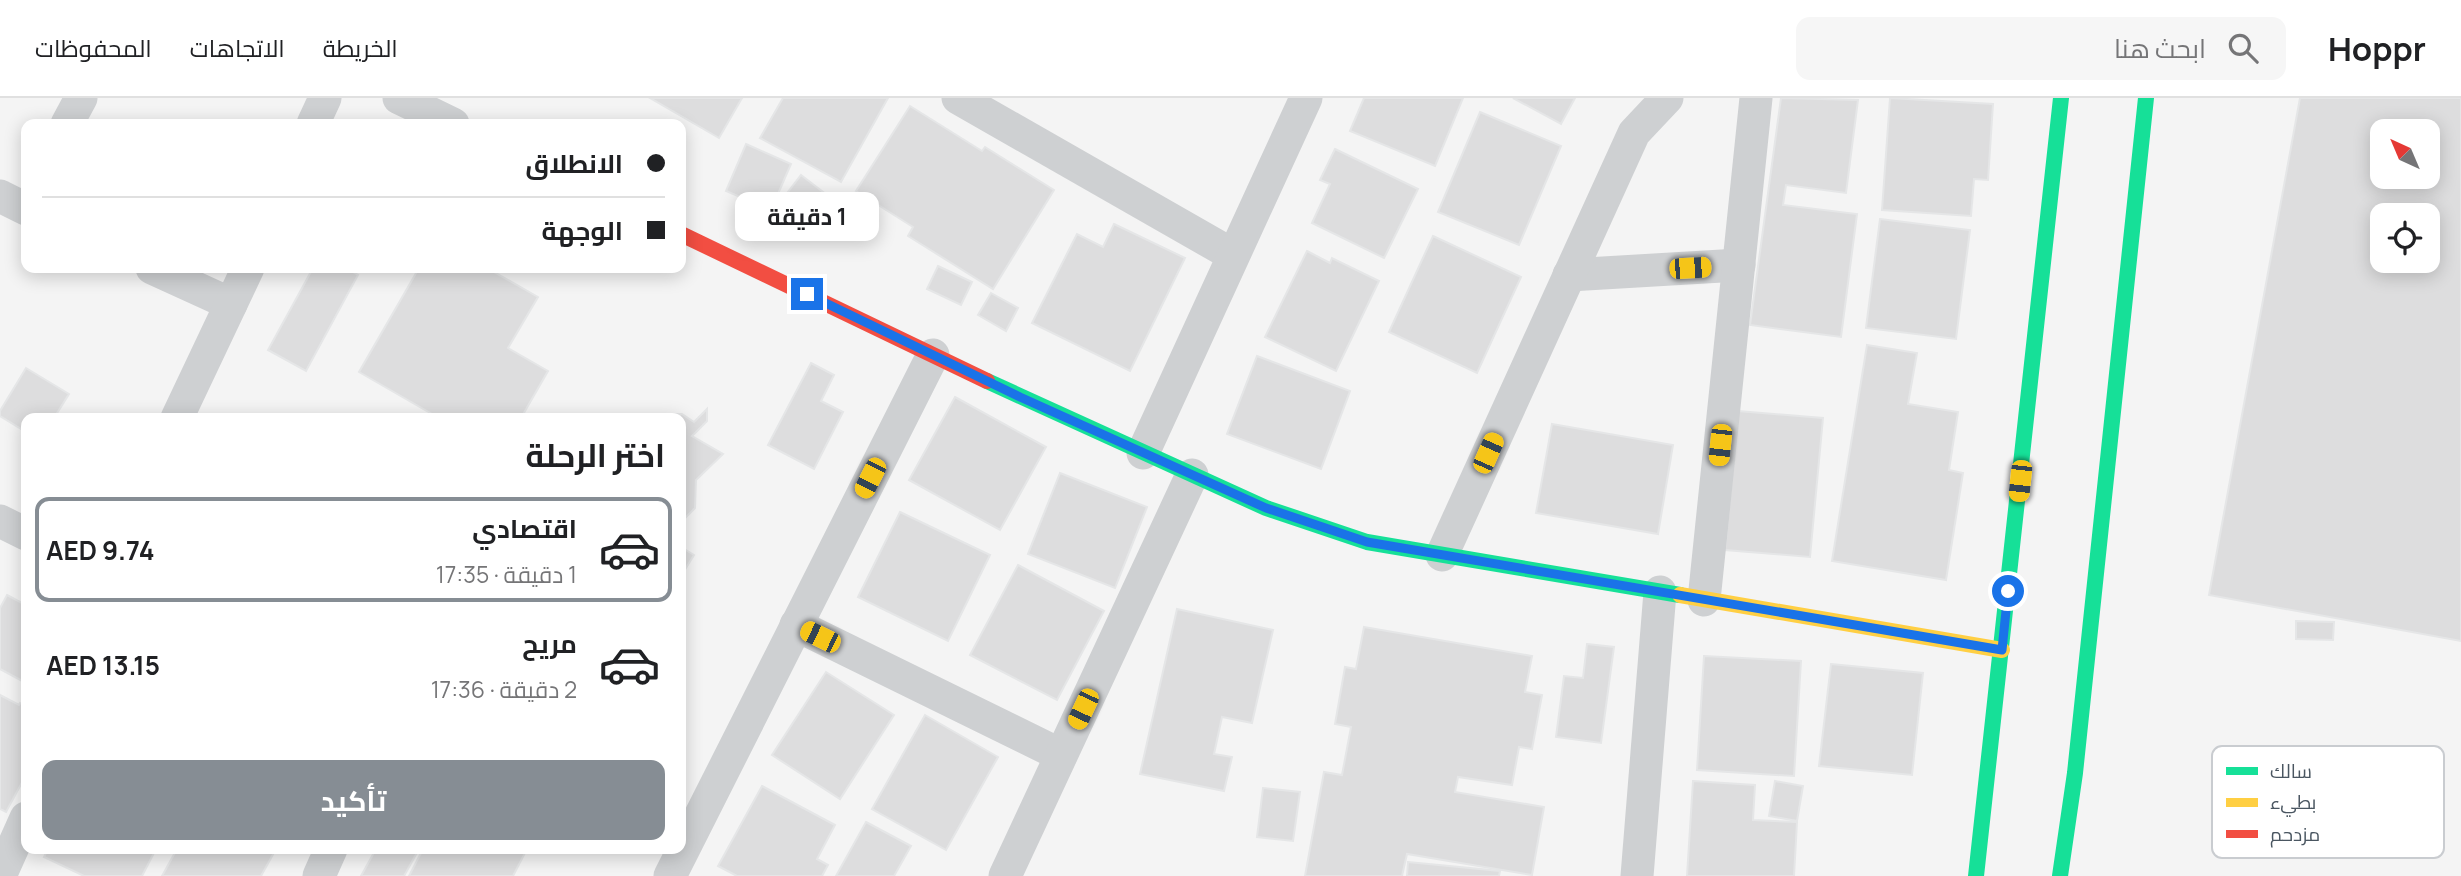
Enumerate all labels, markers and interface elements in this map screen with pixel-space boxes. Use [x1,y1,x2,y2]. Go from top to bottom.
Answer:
search box [1796,17,2286,80]
text: Hoppr [2328,26,2426,71]
icon: search [2224,29,2262,67]
text: ابحث هنا [2114,30,2206,66]
text: المحفوظات [35,31,152,64]
text: الاتجاهات [190,31,285,64]
text: الخريطة [323,31,398,64]
north arrow [2370,119,2440,189]
map controls [2370,119,2440,273]
text: الانطلاق [525,145,623,181]
callout: 1 دقيقة [735,192,879,242]
text: 1 دقيقة [767,200,847,232]
button: locate [2370,203,2440,273]
text: الوجهة [542,212,623,248]
car [1669,256,1712,280]
route end [791,278,823,310]
car [1708,423,1733,467]
car [1470,430,1507,476]
text: اختر الرحلة [526,433,665,477]
car [852,455,889,501]
car [2008,459,2033,503]
text: اقتصادي [472,510,577,546]
icon: car [598,518,661,581]
text: AED 9.74 [46,532,155,568]
text: 1 دقيقة · 17:35 [436,558,577,590]
route start [1992,575,2024,607]
car [797,618,844,656]
text: مريح [522,625,577,661]
icon: car [598,633,661,696]
text: AED 13.15 [46,647,160,683]
text: 2 دقيقة · 17:36 [431,673,577,705]
car [1065,686,1102,732]
legend [2212,746,2444,858]
text: سالك [2270,758,2312,784]
button: تأكيد [42,760,665,840]
text: بطيء [2270,789,2316,817]
text: مزدحم [2270,821,2320,848]

